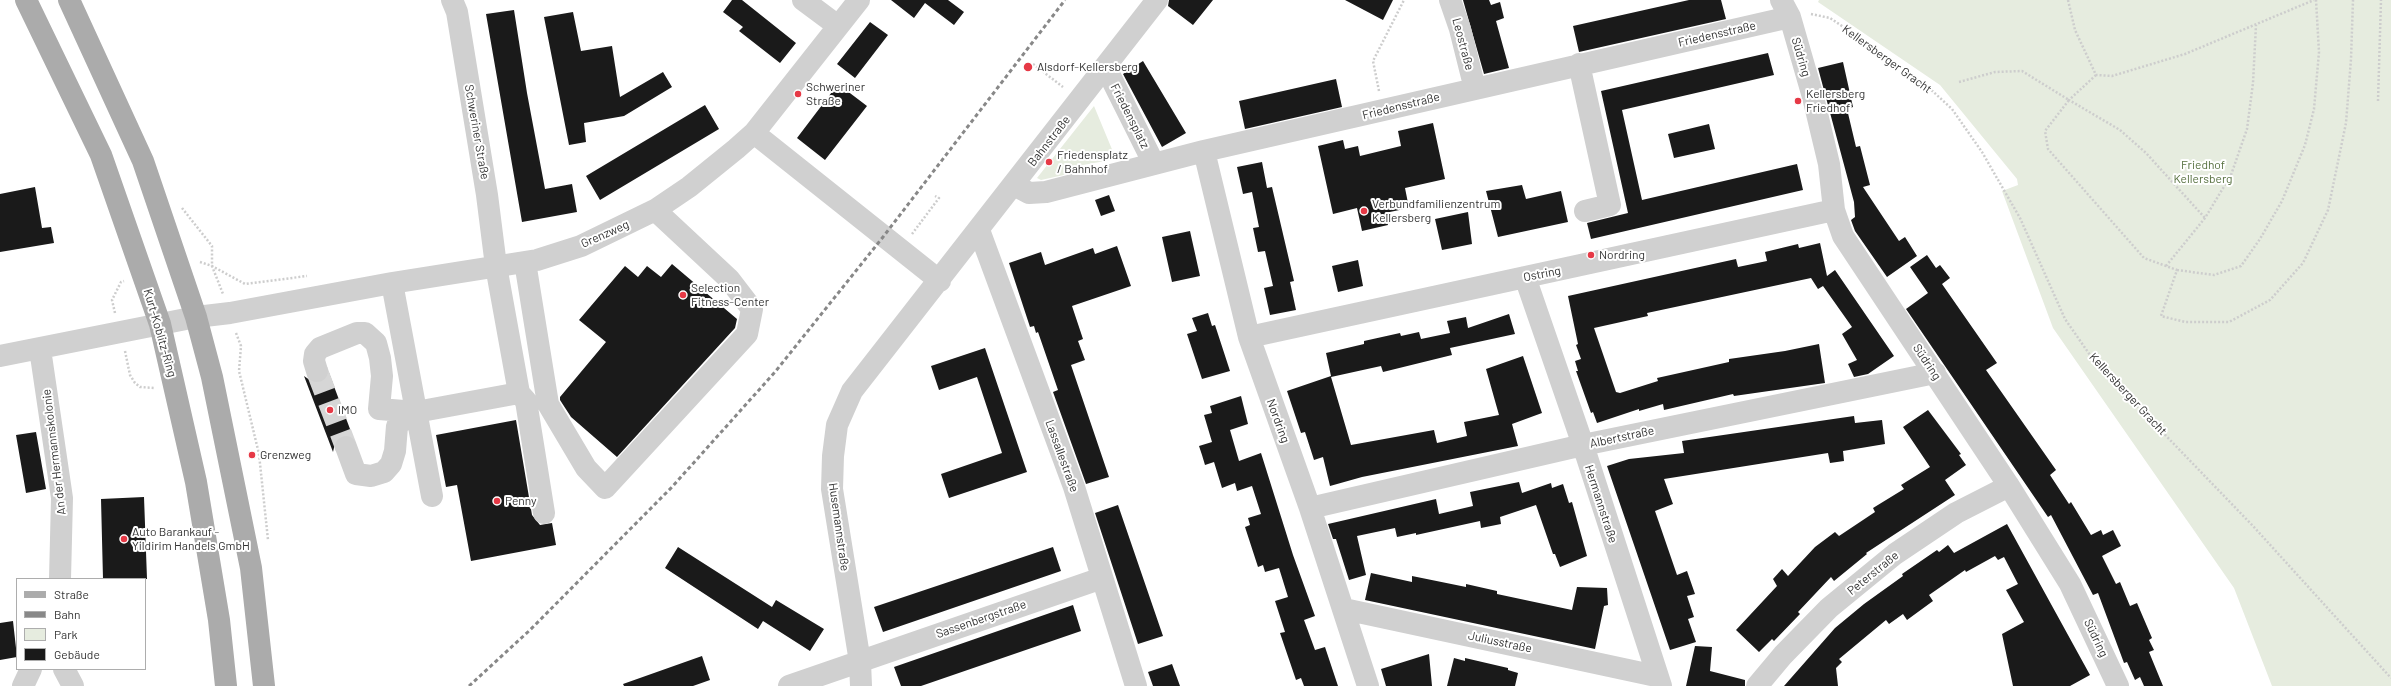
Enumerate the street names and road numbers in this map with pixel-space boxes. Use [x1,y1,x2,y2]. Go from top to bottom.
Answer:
street label: Leostraße [1449,16,1477,72]
street label: Friedensstraße [1677,18,1757,50]
street label: Kellersberger Gracht [1839,22,1935,96]
street label: Südring [1789,36,1813,78]
street label: Friedensplatz [1107,81,1153,151]
street label: Schweriner Straße [462,83,492,181]
street label: Friedensstraße [1361,89,1441,123]
street label: Bahnstraße [1025,113,1073,169]
street label: Grenzweg [579,217,631,251]
street label: Ostring [1522,263,1562,285]
street label: Kurt-Koblitz-Ring [141,287,179,379]
street label: Südring [1910,341,1944,383]
street label: Kellersberger Gracht [2086,350,2170,438]
street label: An der Hermannskolonie [39,388,69,516]
street label: Nordring [1263,397,1293,445]
street label: Lassallestraße [1042,418,1082,494]
street label: Albertstraße [1588,423,1656,451]
street label: Hermannstraße [1582,463,1620,545]
street label: Husemannstraße [826,482,852,572]
street label: Peterstraße [1844,548,1902,598]
street label: Sassenbergstraße [934,597,1028,641]
street label: Südring [2081,617,2111,659]
street label: Juliusstraße [1467,628,1533,656]

